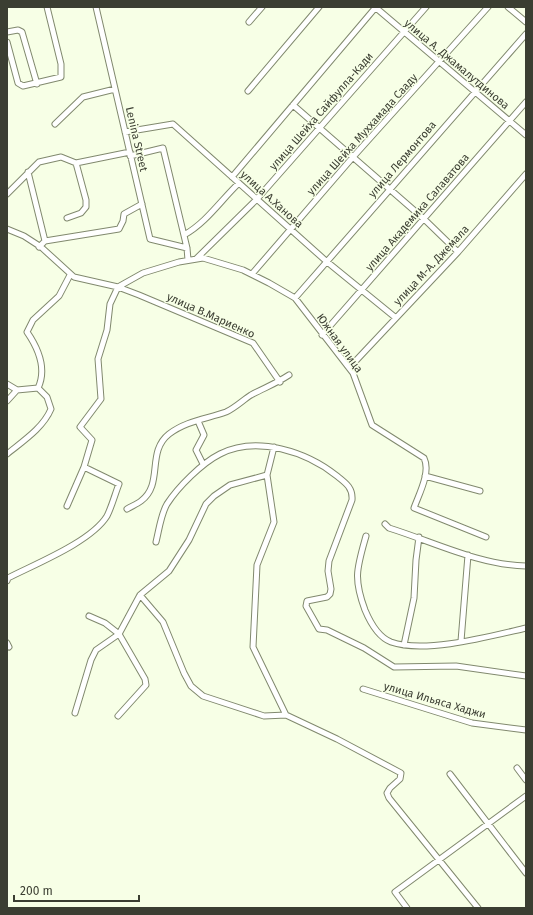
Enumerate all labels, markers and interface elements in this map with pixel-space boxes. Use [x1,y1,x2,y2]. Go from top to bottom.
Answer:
street label: улица А. Джамалутдинова [401,17,512,112]
street label: улица Шейха Сайфулла-Кади [267,50,376,173]
street label: улица Шейха Муххамада Сааду [304,71,421,198]
street label: Lenina Street [123,106,150,173]
street label: улица Лермонтова [366,119,439,200]
street label: улица Академика Салаватова [363,151,472,274]
street label: улица А.Ханова [238,168,306,231]
street label: улица М-А. Джемала [391,223,472,308]
street label: улица В.Мариенко [165,290,257,341]
street label: Южная улица [314,311,365,375]
street label: улица Ильяса Хаджи [382,680,487,721]
scale bar [14,877,139,903]
text: 200 m [20,884,53,898]

